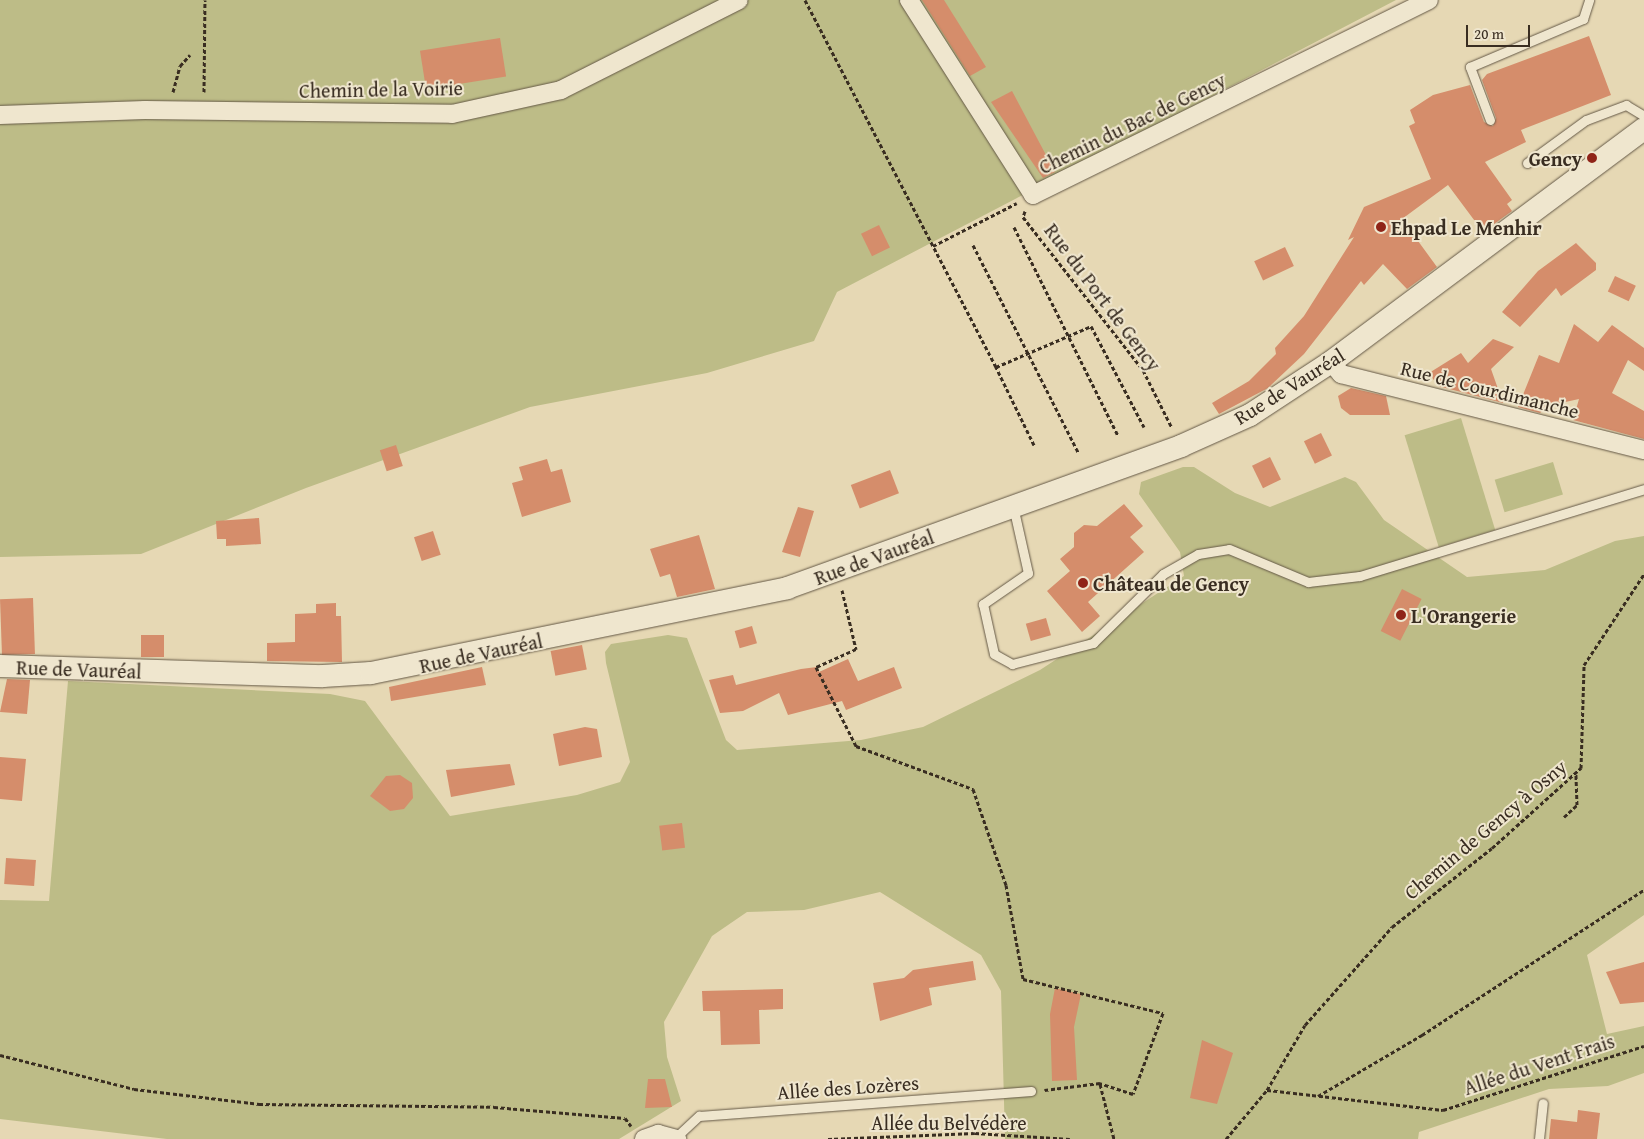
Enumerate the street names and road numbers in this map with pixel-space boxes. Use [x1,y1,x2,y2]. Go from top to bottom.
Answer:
street label: Chemin du Bac de Gency [1035,67,1229,179]
street label: Chemin de la Voirie [299,76,463,102]
street label: Rue du Port de Gency [1040,219,1166,375]
street label: Rue de Vauréal [1229,343,1349,429]
street label: Rue de Courdimanche [1398,355,1582,423]
street label: Rue de Vauréal [811,524,937,590]
street label: Rue de Vauréal [417,628,545,678]
street label: Rue de Vauréal [16,655,142,683]
street label: Chemin de Gency à Osny [1399,754,1571,904]
street label: Allée du Vent Frais [1461,1028,1617,1100]
street label: Allée des Lozères [776,1070,920,1104]
street label: Allée du Belvédère [871,1110,1027,1134]

